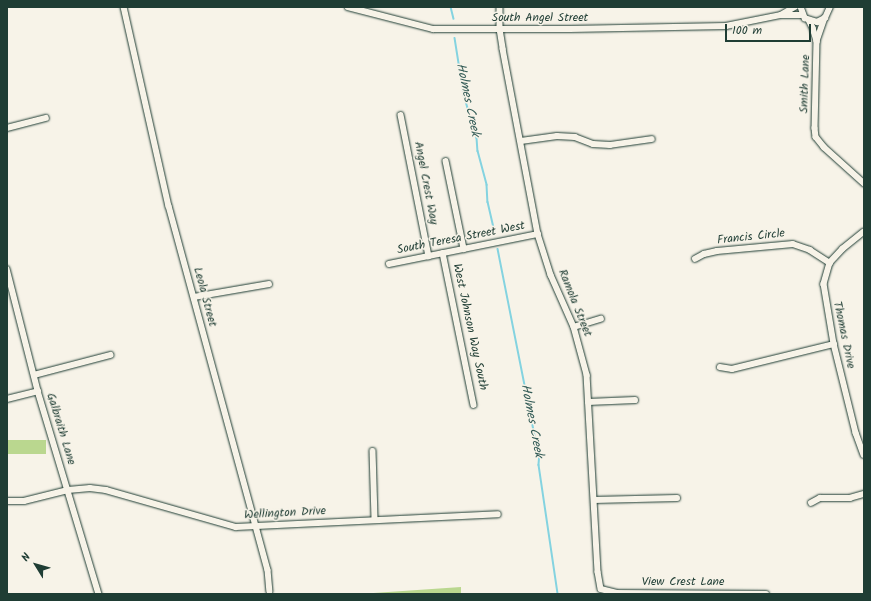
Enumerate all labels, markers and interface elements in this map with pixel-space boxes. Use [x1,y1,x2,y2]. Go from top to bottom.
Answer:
street label: South Angel Street [492,11,588,25]
scale bar [727,16,813,42]
text: 100 m [732,21,762,40]
street label: Smith Lane [797,54,813,114]
water label: Holmes Creek [452,62,482,138]
street label: Angel Crest Way [411,140,441,226]
street label: South Teresa Street West [396,219,526,257]
street label: Francis Circle [716,226,786,248]
street label: West Johnson Way South [450,262,490,392]
street label: Leola Street [190,266,220,328]
street label: Ramola Street [555,267,595,339]
street label: Thomas Drive [830,300,858,370]
water label: Holmes Creek [516,383,546,459]
street label: Galbraith Lane [43,391,79,467]
street label: Wellington Drive [244,504,326,522]
north arrow [16,545,56,585]
text: N [17,550,36,566]
street label: View Crest Lane [642,575,724,589]

